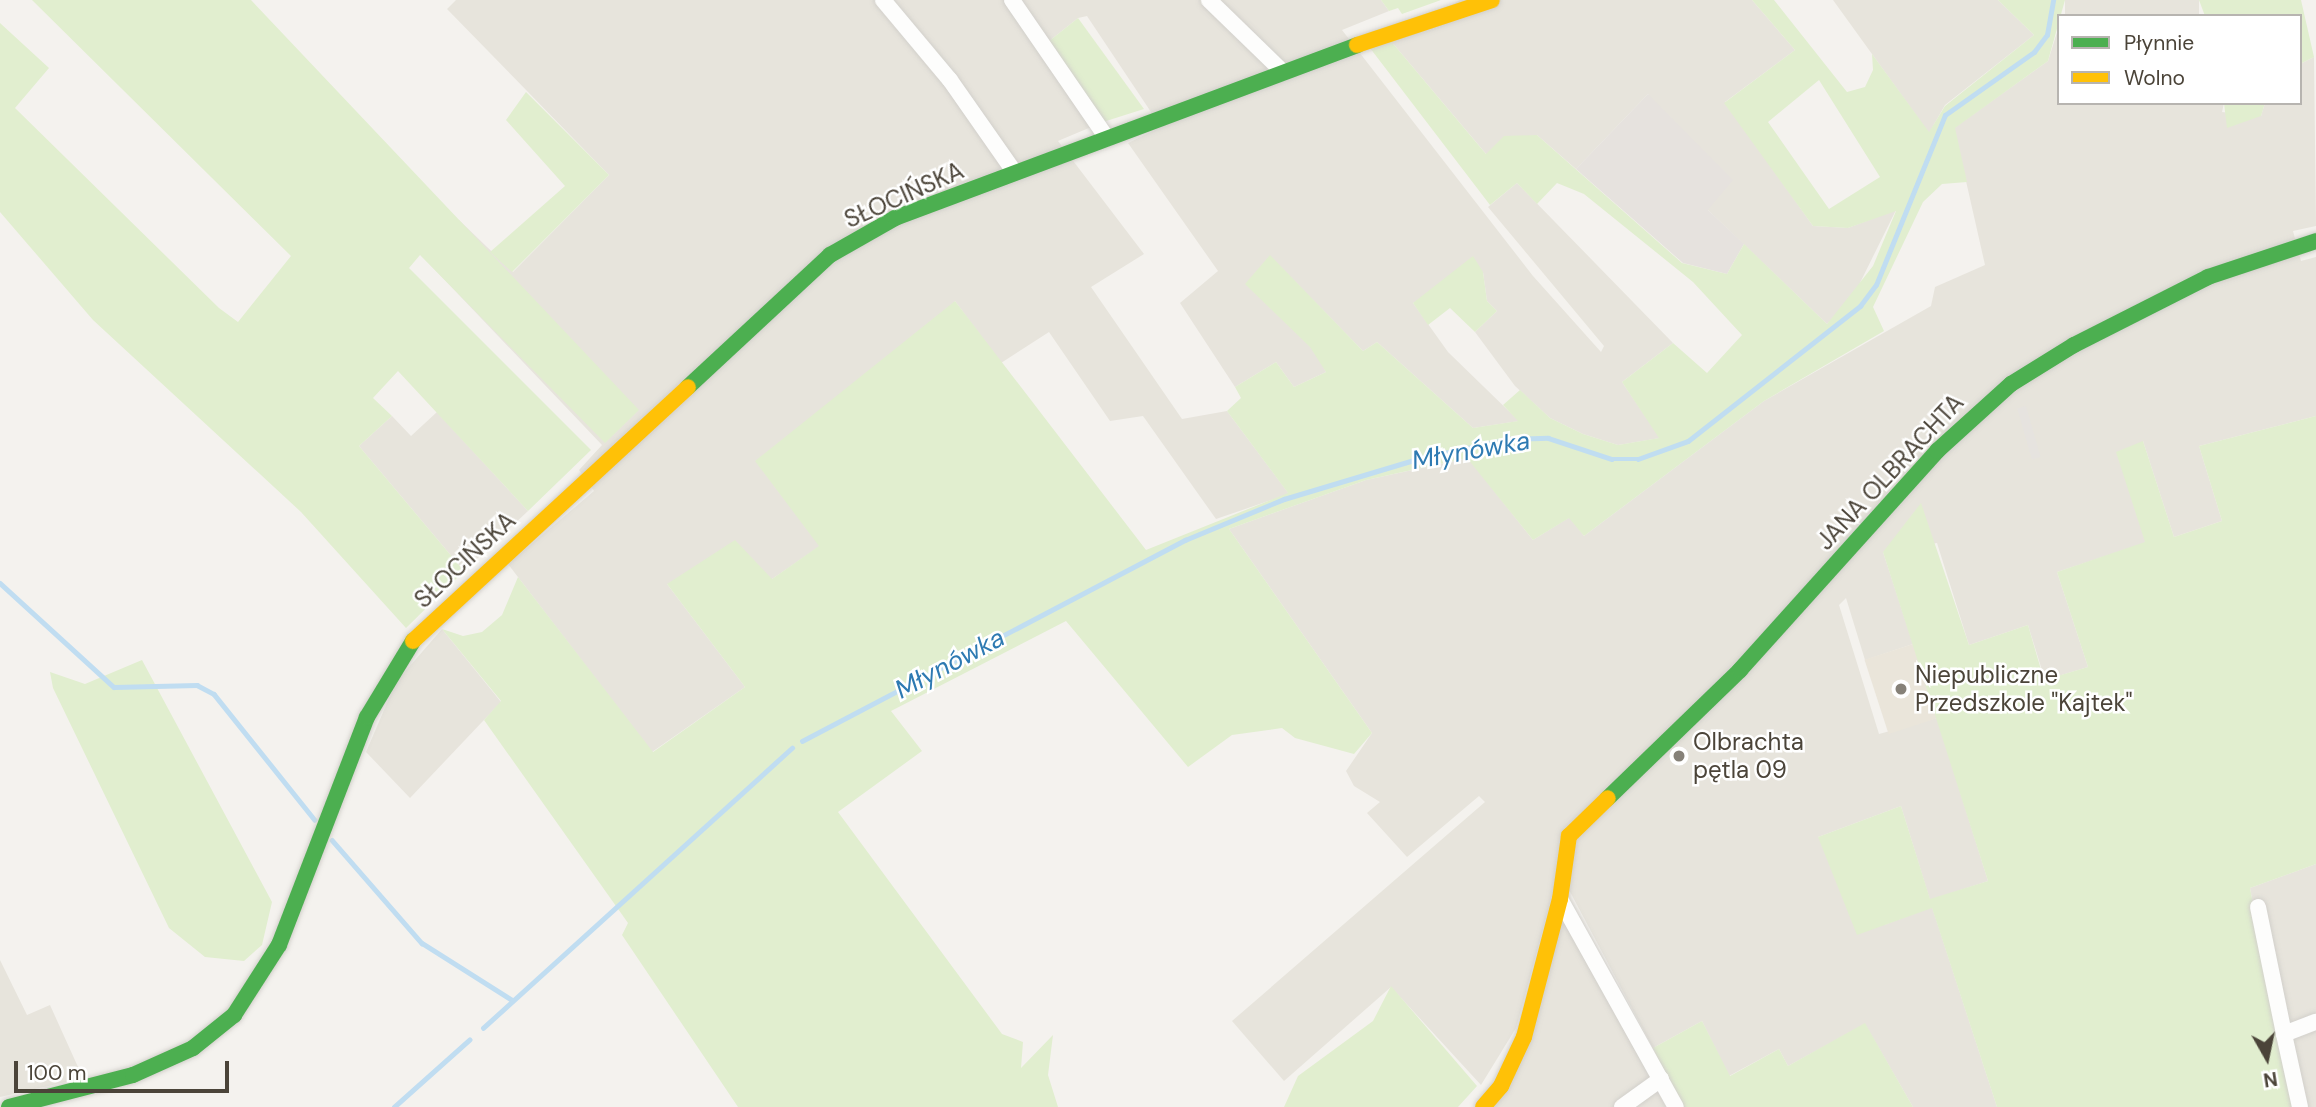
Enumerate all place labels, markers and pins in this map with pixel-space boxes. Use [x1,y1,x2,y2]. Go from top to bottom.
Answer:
place label: Niepubliczne Przedszkole "Kajtek" [1915,661,2132,717]
marker: Niepubliczne Przedszkole "Kajtek" [1893,681,1909,697]
place label: Olbrachta pętla 09 [1693,728,1804,784]
marker: Olbrachta pętla 09 [1671,748,1687,764]

